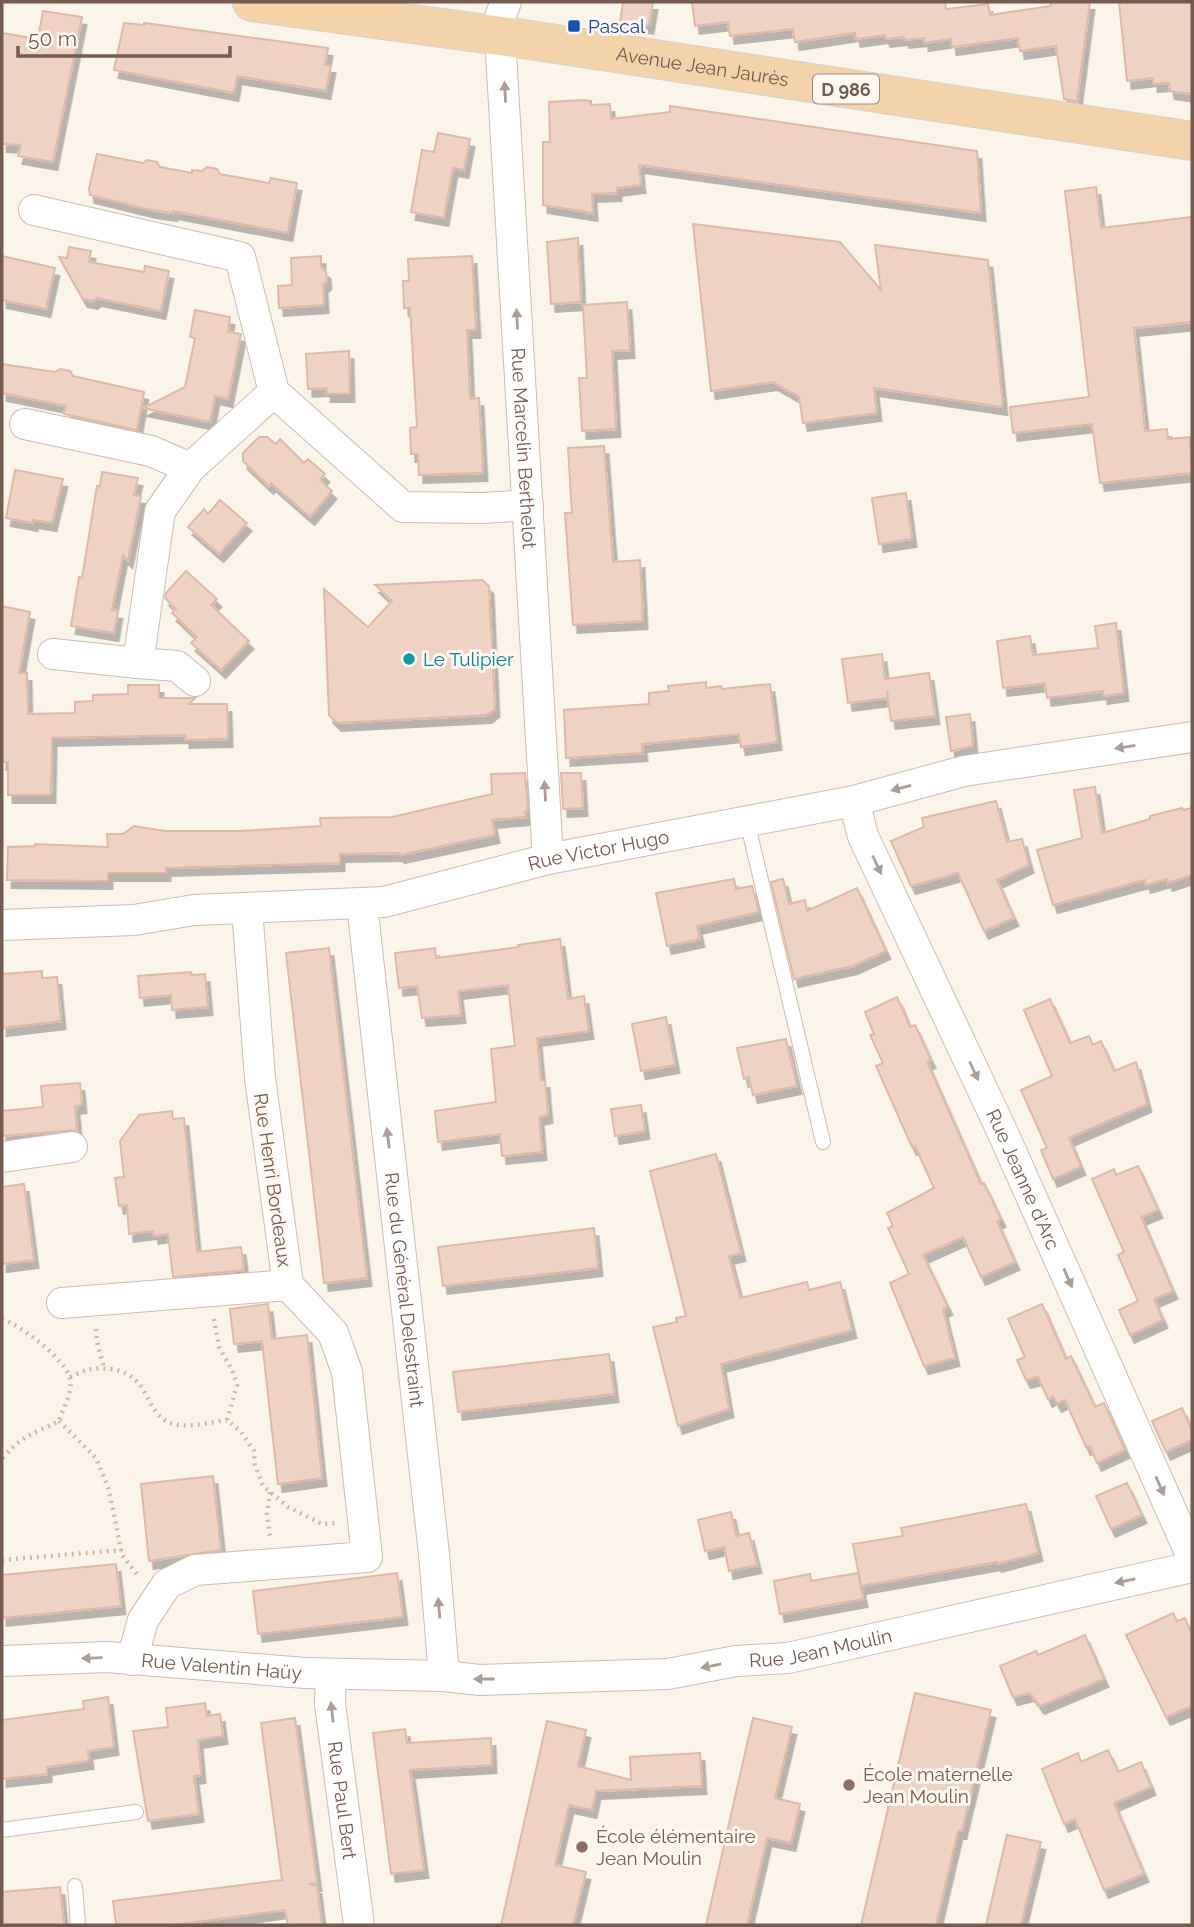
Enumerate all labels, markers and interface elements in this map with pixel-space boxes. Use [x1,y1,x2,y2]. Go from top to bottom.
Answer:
scale bar [18,14,229,58]
place label: Pascal [588,15,646,37]
marker: Pascal [566,18,582,34]
text: 50 m [28,26,77,51]
street label: Avenue Jean Jaurès [615,42,790,90]
road number: D 986 [813,74,879,104]
one-way arrow [499,81,510,103]
one-way arrow [512,308,523,330]
street label: Rue Marcelin Berthelot [507,347,541,550]
place label: Le Tulipier [423,648,514,670]
marker: Le Tulipier [401,651,417,667]
one-way arrow [1114,742,1136,753]
one-way arrow [539,780,550,802]
one-way arrow [890,784,911,794]
street label: Rue Victor Hugo [526,825,671,875]
one-way arrow [871,855,882,875]
one-way arrow [968,1061,980,1081]
street label: Rue Henri Bordeaux [250,1091,296,1269]
street label: Rue Jeanne d'Arc [982,1105,1064,1253]
one-way arrow [382,1127,393,1149]
street label: Rue du Général Delestraint [381,1171,429,1409]
one-way arrow [1062,1268,1074,1288]
one-way arrow [1154,1476,1166,1496]
one-way arrow [1114,1576,1136,1587]
one-way arrow [433,1597,444,1619]
street label: Rue Jean Moulin [749,1624,894,1671]
street label: Rue Valentin Haüy [140,1649,303,1684]
one-way arrow [80,1652,102,1663]
one-way arrow [700,1661,722,1672]
one-way arrow [473,1673,495,1685]
one-way arrow [326,1701,337,1723]
street label: Rue Paul Bert [324,1740,361,1861]
place label: École maternelle Jean Moulin [863,1763,1013,1807]
marker: École maternelle Jean Moulin [841,1777,857,1793]
place label: École élémentaire Jean Moulin [596,1825,756,1869]
marker: École élémentaire Jean Moulin [574,1839,590,1855]

